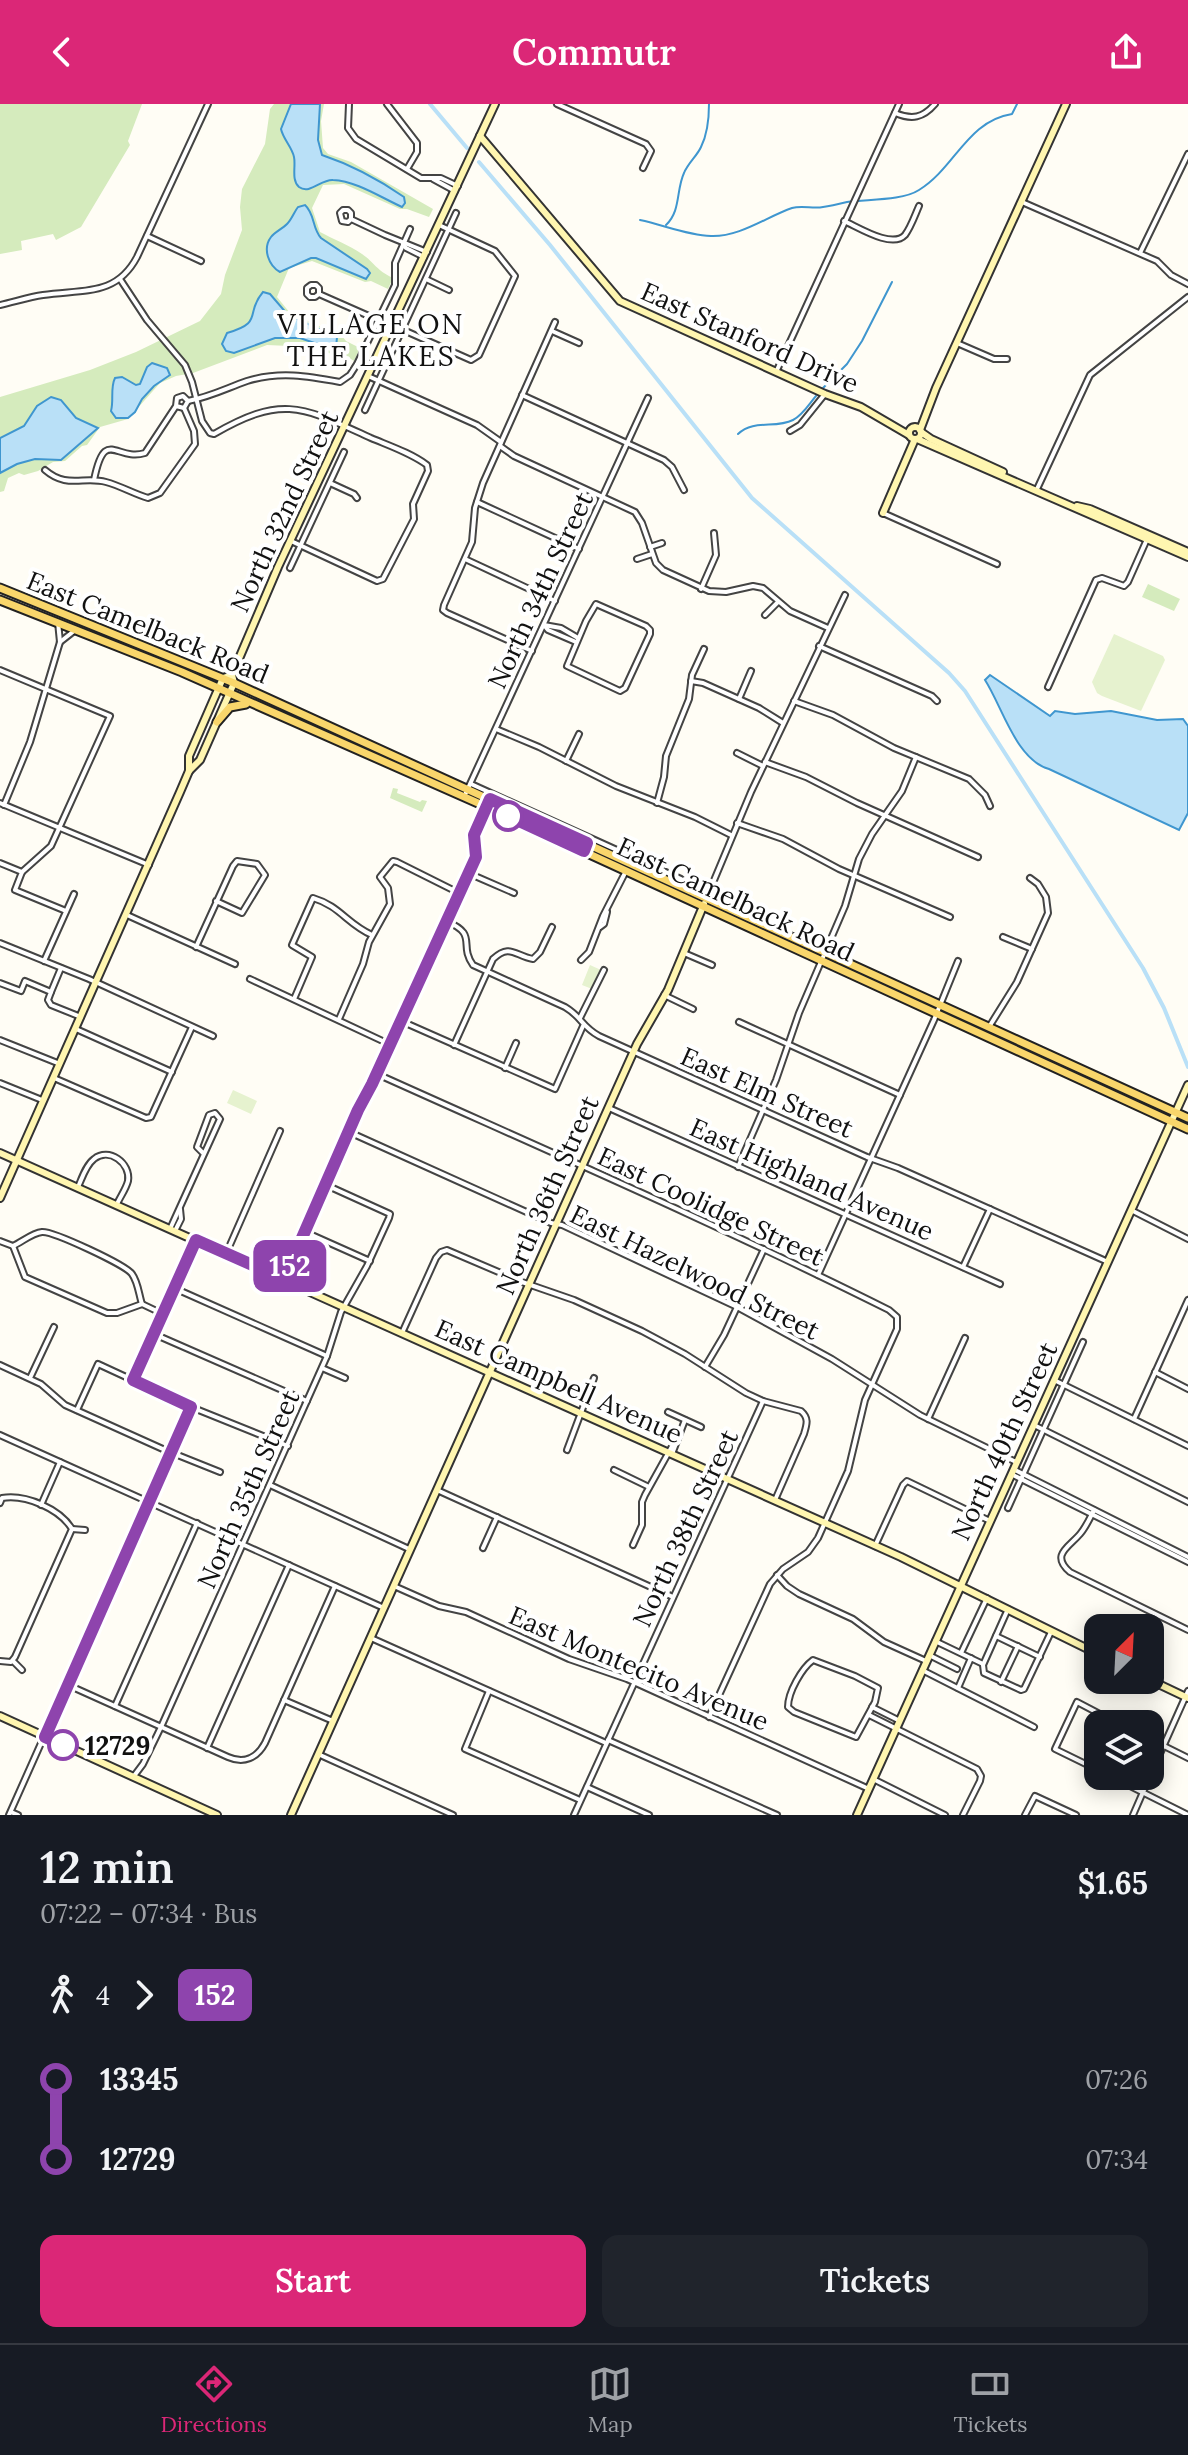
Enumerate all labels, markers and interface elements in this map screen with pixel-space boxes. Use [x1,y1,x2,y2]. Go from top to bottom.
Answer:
text: Commutr [512,29,676,75]
icon: back [40,30,84,74]
icon: share [1104,30,1148,74]
street label: East Stanford Drive [636,274,864,400]
district label: VILLAGE ON THE LAKES [276,306,465,374]
street label: North 32nd Street [223,405,345,617]
street label: North 34th Street [480,486,600,694]
street label: East Camelback Road [22,563,274,691]
unlabelled marker [493,801,523,831]
street label: East Camelback Road [612,830,860,968]
street label: East Elm Street [676,1039,858,1145]
street label: North 36th Street [488,1090,606,1300]
street label: East Highland Avenue [685,1110,939,1248]
street label: East Coolidge Street [593,1139,829,1273]
street label: East Hazelwood Street [565,1197,825,1347]
line badge: 152 [244,1240,336,1292]
text: 152 [269,1248,311,1284]
street label: East Campbell Avenue [430,1312,688,1450]
street label: North 40th Street [944,1337,1064,1545]
street label: North 35th Street [190,1385,306,1593]
street label: North 38th Street [625,1424,745,1632]
street label: East Montecito Avenue [504,1598,774,1738]
north arrow [1084,1614,1164,1694]
map controls [1084,1614,1164,1790]
button: layers [1084,1710,1164,1790]
place label: 12729 [85,1729,150,1762]
marker: 12729 [48,1730,78,1760]
text: 12 min [40,1839,174,1895]
text: $1.65 [1078,1864,1148,1902]
text: 07:22 – 07:34 · Bus [40,1897,257,1930]
icon: walk [40,1973,84,2017]
icon: forward [122,1973,166,2017]
text: 152 [194,1977,236,2013]
text: 4 [96,1979,110,2012]
text: 13345 [100,2060,178,2098]
text: 07:26 [1085,2063,1148,2096]
text: 12729 [100,2140,176,2178]
text: 07:34 [1085,2143,1148,2176]
button: Start [40,2235,586,2327]
button: Tickets [602,2235,1148,2327]
tab: Directions [160,2362,267,2438]
tab: Map [588,2362,633,2438]
tab: Tickets [953,2362,1028,2438]

